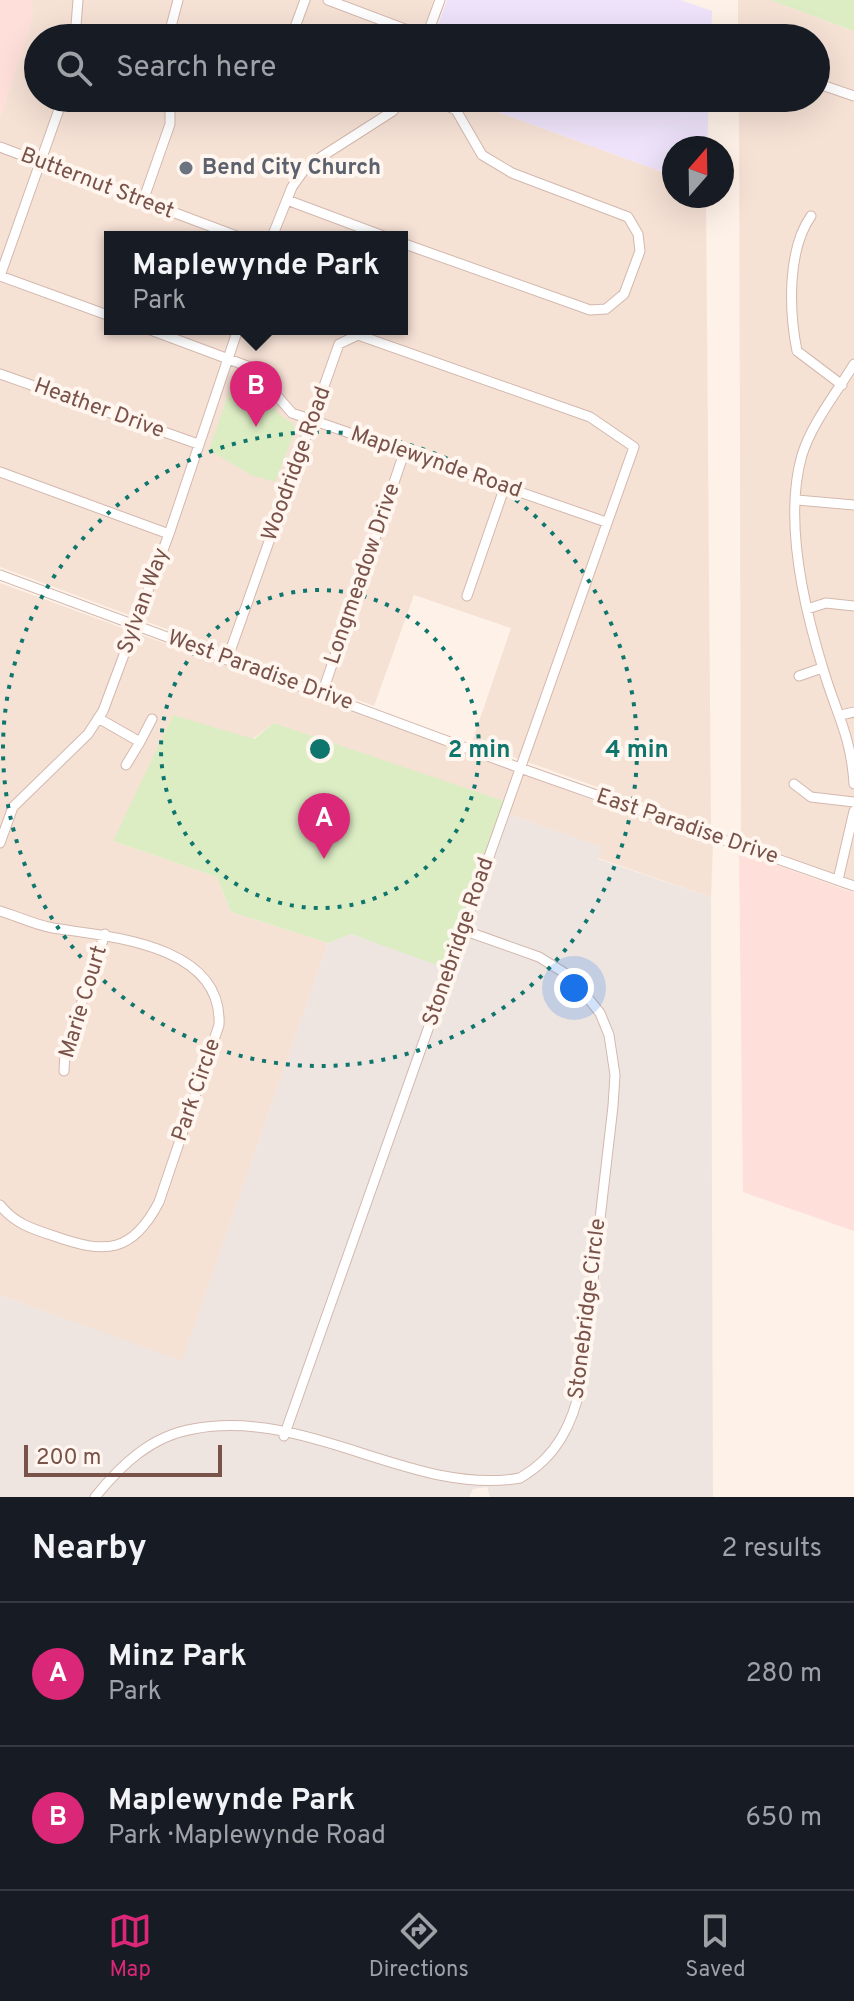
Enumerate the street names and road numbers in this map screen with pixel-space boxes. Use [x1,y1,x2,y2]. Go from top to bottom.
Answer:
street label: Butternut Street [16,142,178,226]
street label: Heather Drive [30,373,168,445]
street label: Woodridge Road [257,383,337,545]
street label: Maplewynde Road [347,421,525,505]
street label: Longmeadow Drive [319,480,407,668]
street label: Sylvan Way [112,544,176,658]
street label: West Paradise Drive [163,625,357,717]
street label: East Paradise Drive [592,783,782,871]
street label: Stonebridge Road [417,854,501,1030]
street label: Marie Court [54,942,114,1062]
street label: Park Circle [167,1035,227,1145]
street label: Stonebridge Circle [564,1217,612,1401]

